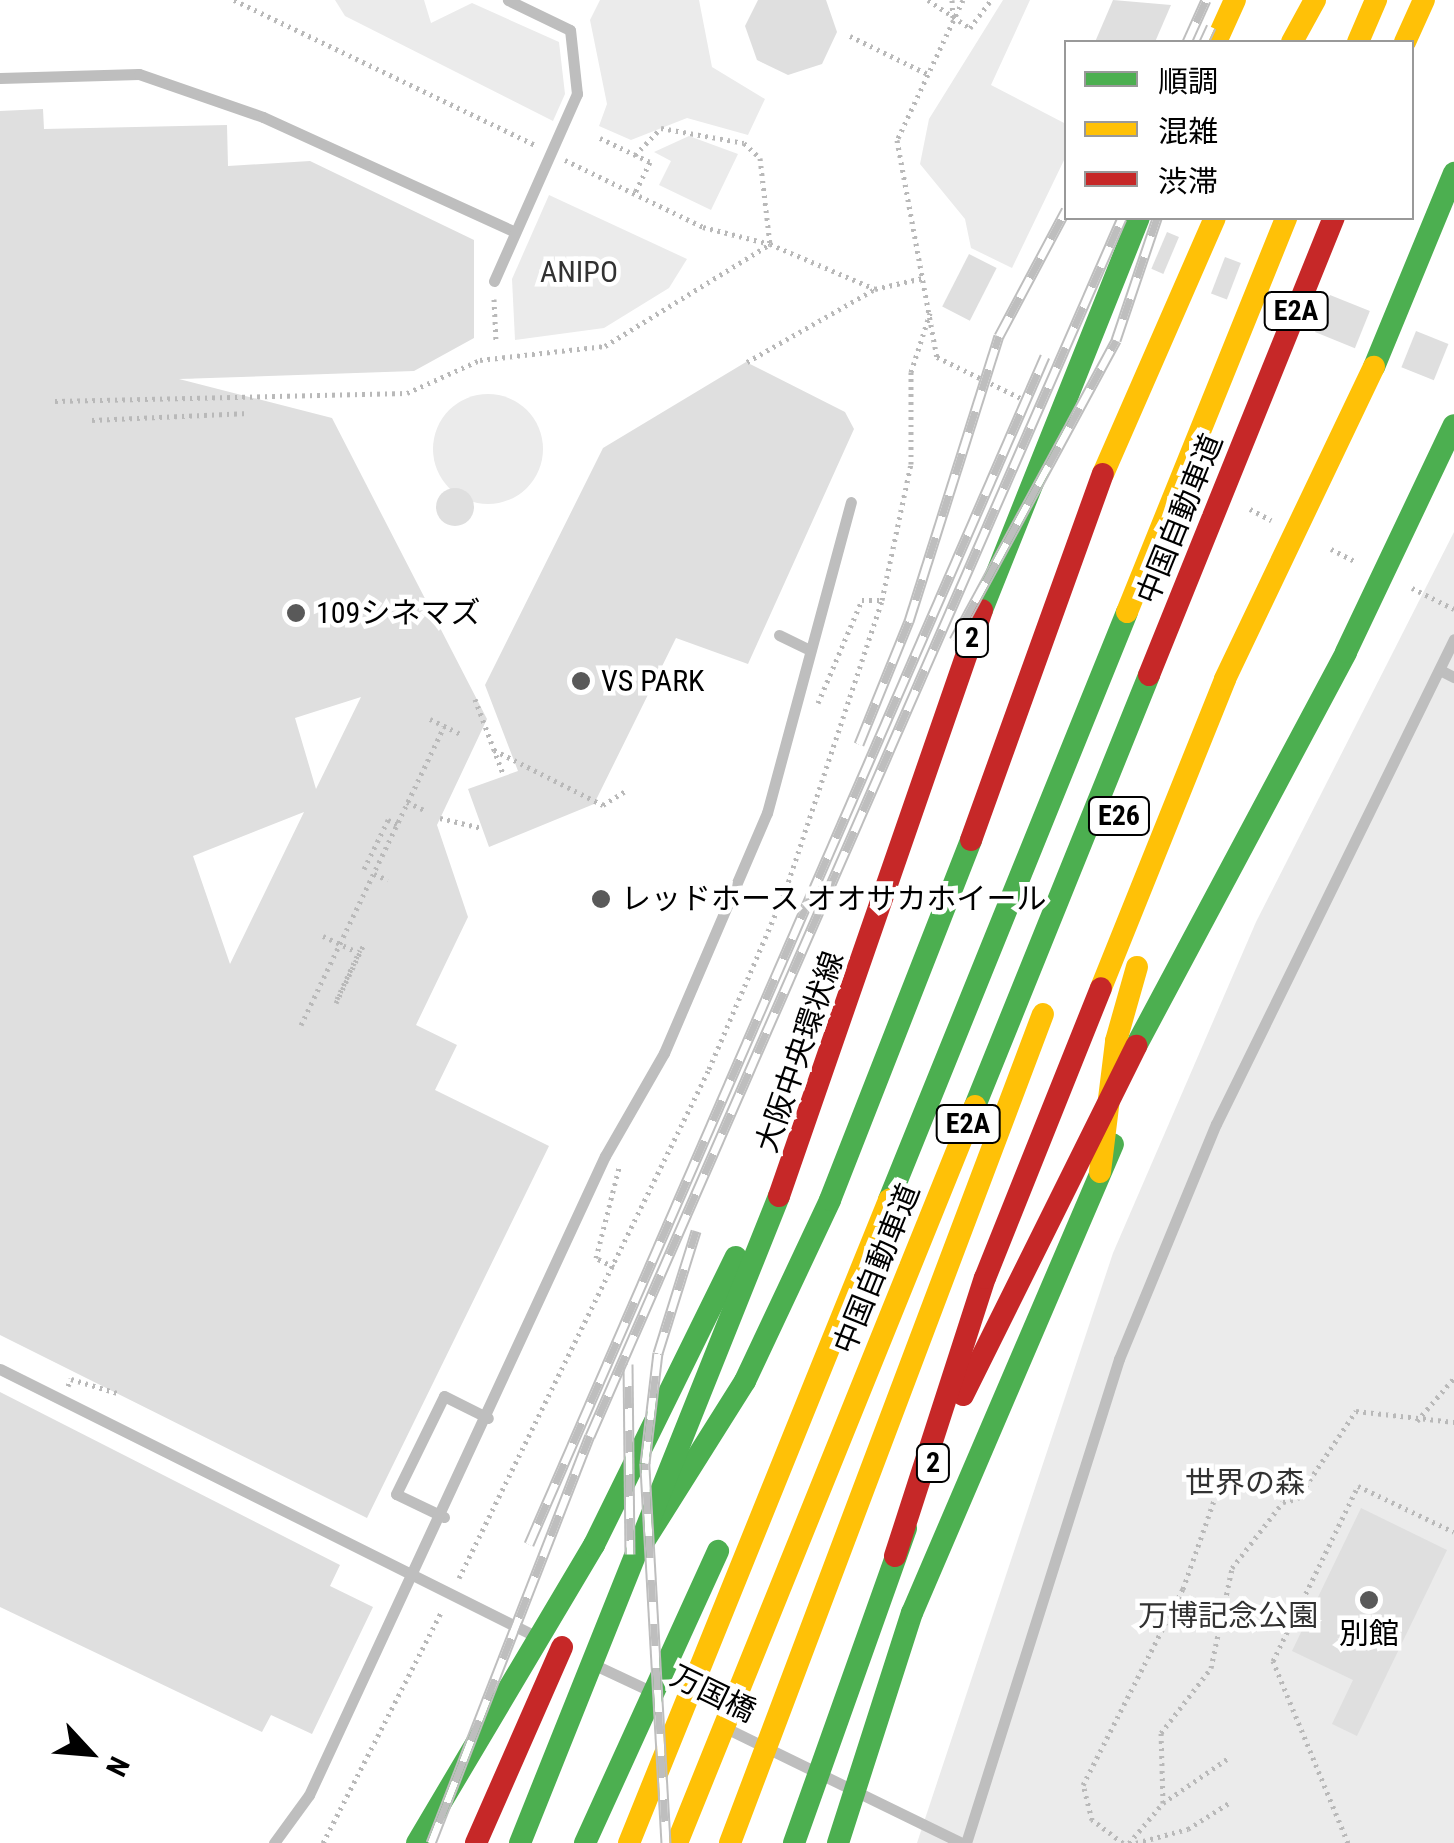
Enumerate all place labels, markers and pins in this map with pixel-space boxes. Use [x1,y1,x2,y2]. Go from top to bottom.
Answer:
place label: 109シネマズ [316,595,480,631]
marker: 109シネマズ [285,602,307,624]
place label: VS PARK [601,663,704,699]
marker: VS PARK [570,670,592,692]
place label: レッドホース オオサカホイール [621,881,1048,917]
marker: レッドホース オオサカホイール [590,888,612,910]
marker: 別館 [1358,1589,1380,1611]
place label: 別館 [1339,1616,1399,1652]

